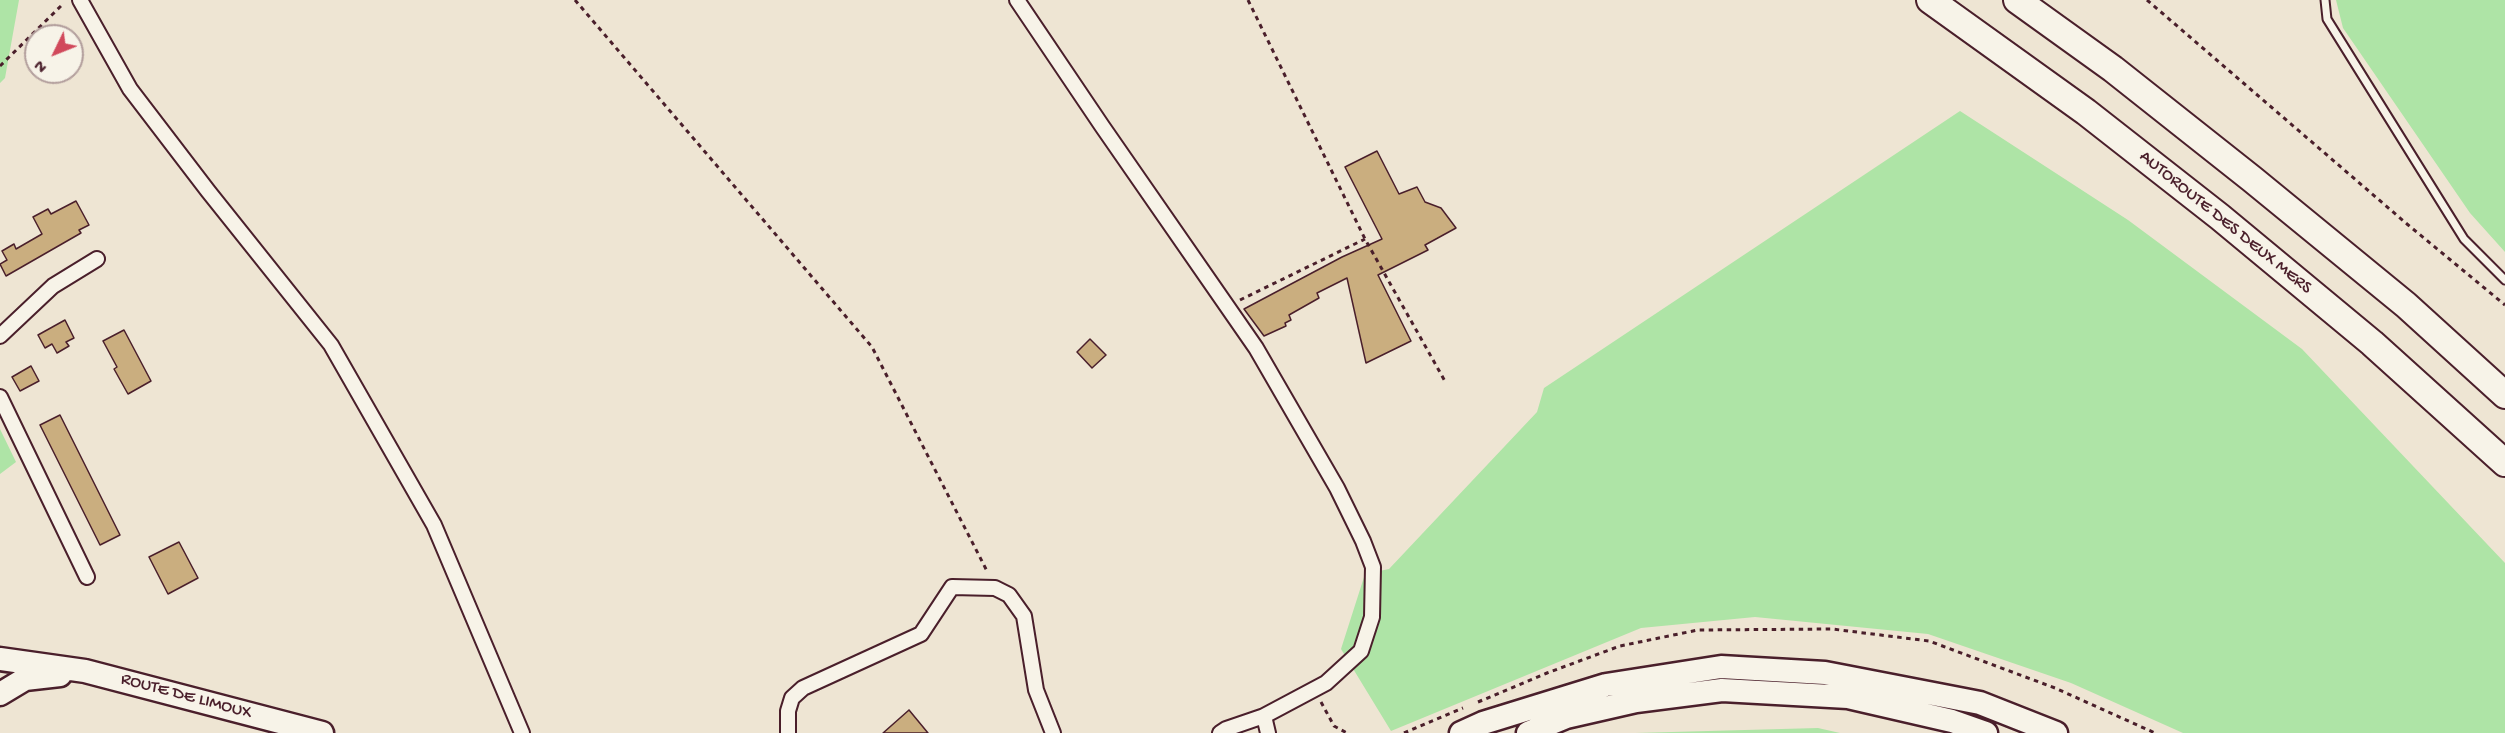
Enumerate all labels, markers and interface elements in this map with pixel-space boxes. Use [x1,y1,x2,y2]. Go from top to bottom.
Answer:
north arrow [24,24,84,84]
text: N [31,55,52,76]
street label: AUTOROUTE DES DEUX MERS [2134,147,2316,299]
street label: ROUTE DE LIMOUX [118,669,254,725]

